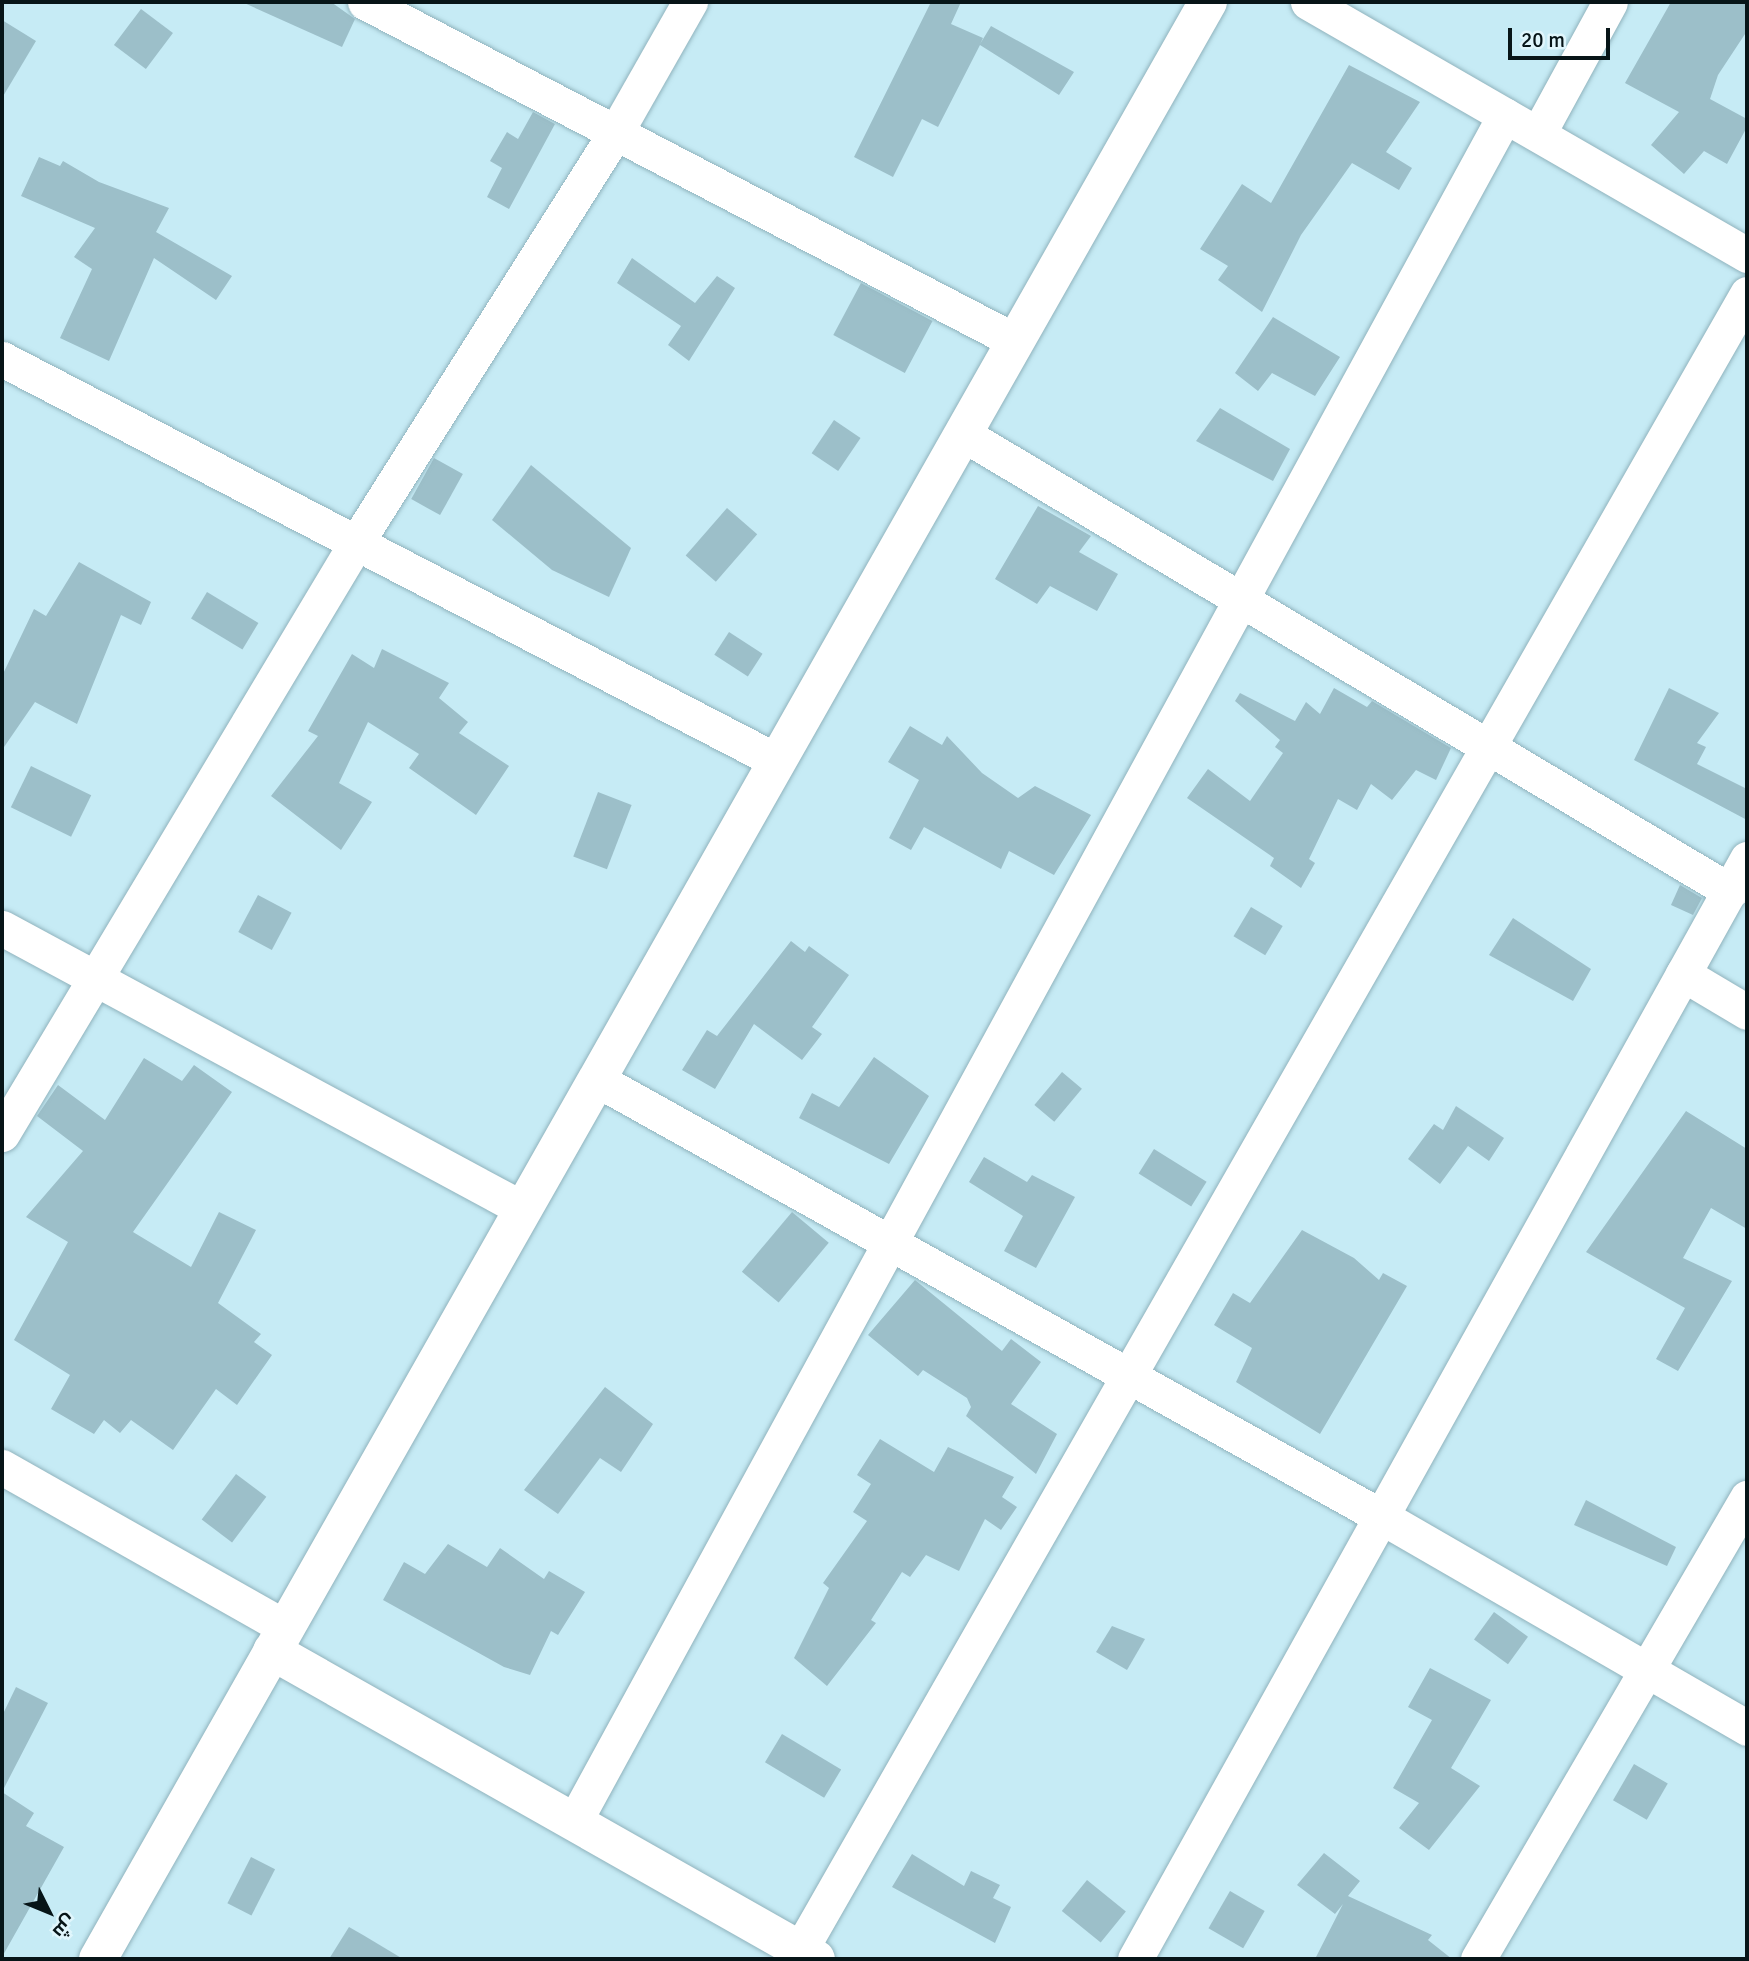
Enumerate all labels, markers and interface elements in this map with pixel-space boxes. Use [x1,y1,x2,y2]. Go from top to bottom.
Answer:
scale bar [1511,14,1612,58]
text: 20 m [1521,27,1565,53]
north arrow [14,1877,84,1947]
text: ش [47,1909,81,1943]

